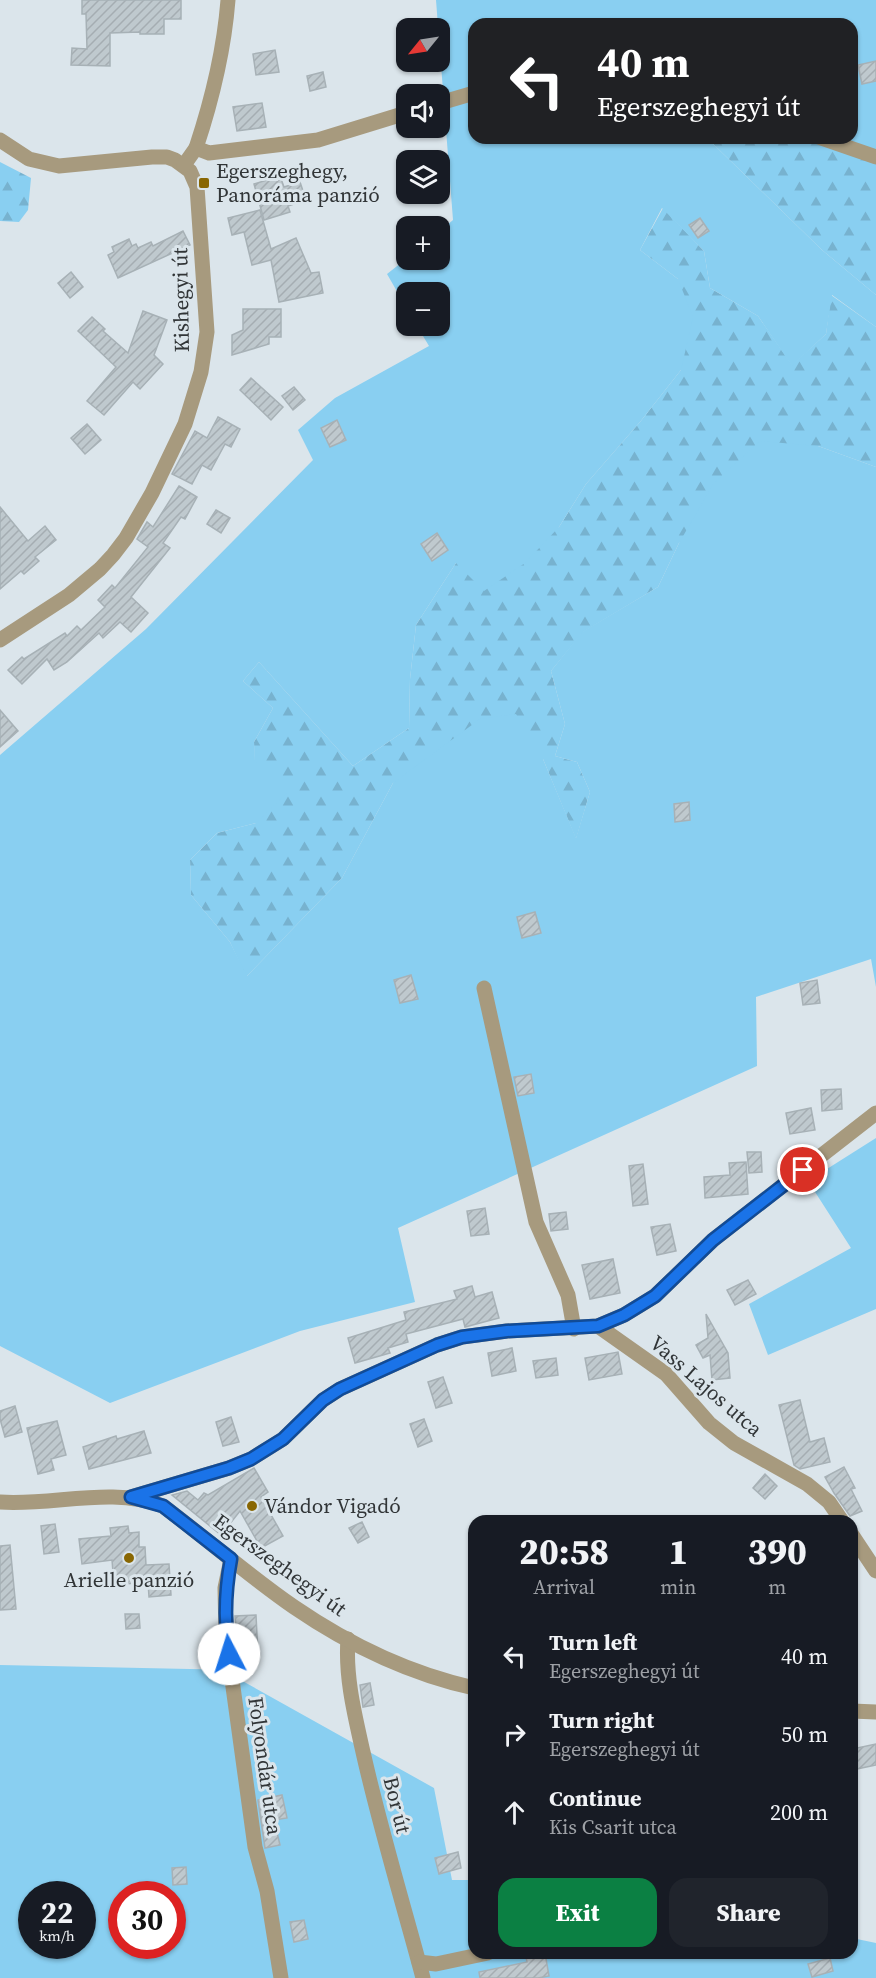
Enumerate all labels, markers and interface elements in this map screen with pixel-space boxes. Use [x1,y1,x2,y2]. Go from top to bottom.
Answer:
north arrow [396,18,450,72]
map controls [396,18,450,336]
text: 40 m [597,33,690,91]
icon: left [498,42,576,120]
button: sound [396,84,450,138]
text: Egerszeghegyi út [597,88,800,125]
button: layers [396,150,450,204]
place label: Egerszeghegy, Panoráma panzió [216,156,380,209]
marker: Egerszeghegy, Panoráma panzió [197,176,211,190]
button: + [396,216,450,270]
street label: Kishegyi út [165,247,196,353]
button: − [396,282,450,336]
pin [777,1144,828,1195]
icon: arrive [786,1153,819,1186]
street label: Vass Lajos utca [644,1328,769,1443]
place label: Vándor Vigadó [264,1491,401,1520]
marker: Vándor Vigadó [245,1499,259,1513]
street label: Egerszeghegyi út [208,1506,353,1623]
text: 20:58 [519,1527,609,1576]
text: 1 [668,1527,688,1576]
text: 390 [747,1527,807,1576]
marker: Arielle panzió [122,1551,136,1565]
place label: Arielle panzió [64,1565,194,1594]
text: Arrival [533,1573,595,1601]
text: min [660,1573,696,1601]
text: m [768,1573,786,1601]
position arrow [197,1622,261,1686]
text: Turn left [549,1627,637,1657]
icon: left [498,1640,531,1673]
text: 40 m [781,1641,828,1671]
text: Egerszeghegyi út [549,1657,699,1685]
street label: Folyondár utca [241,1695,290,1837]
text: Turn right [549,1705,654,1735]
icon: right [498,1718,531,1751]
text: 50 m [781,1719,828,1749]
text: Egerszeghegyi út [549,1735,699,1763]
street label: Bor út [376,1773,419,1836]
text: Continue [549,1783,642,1813]
icon: ahead [498,1796,531,1829]
text: 200 m [770,1797,828,1827]
text: Kis Csarit utca [549,1813,677,1841]
button: Exit [498,1878,657,1947]
button: Share [669,1878,828,1947]
speed limit sign: 30 [108,1881,186,1959]
text: 22 [41,1892,73,1933]
text: km/h [39,1925,75,1946]

